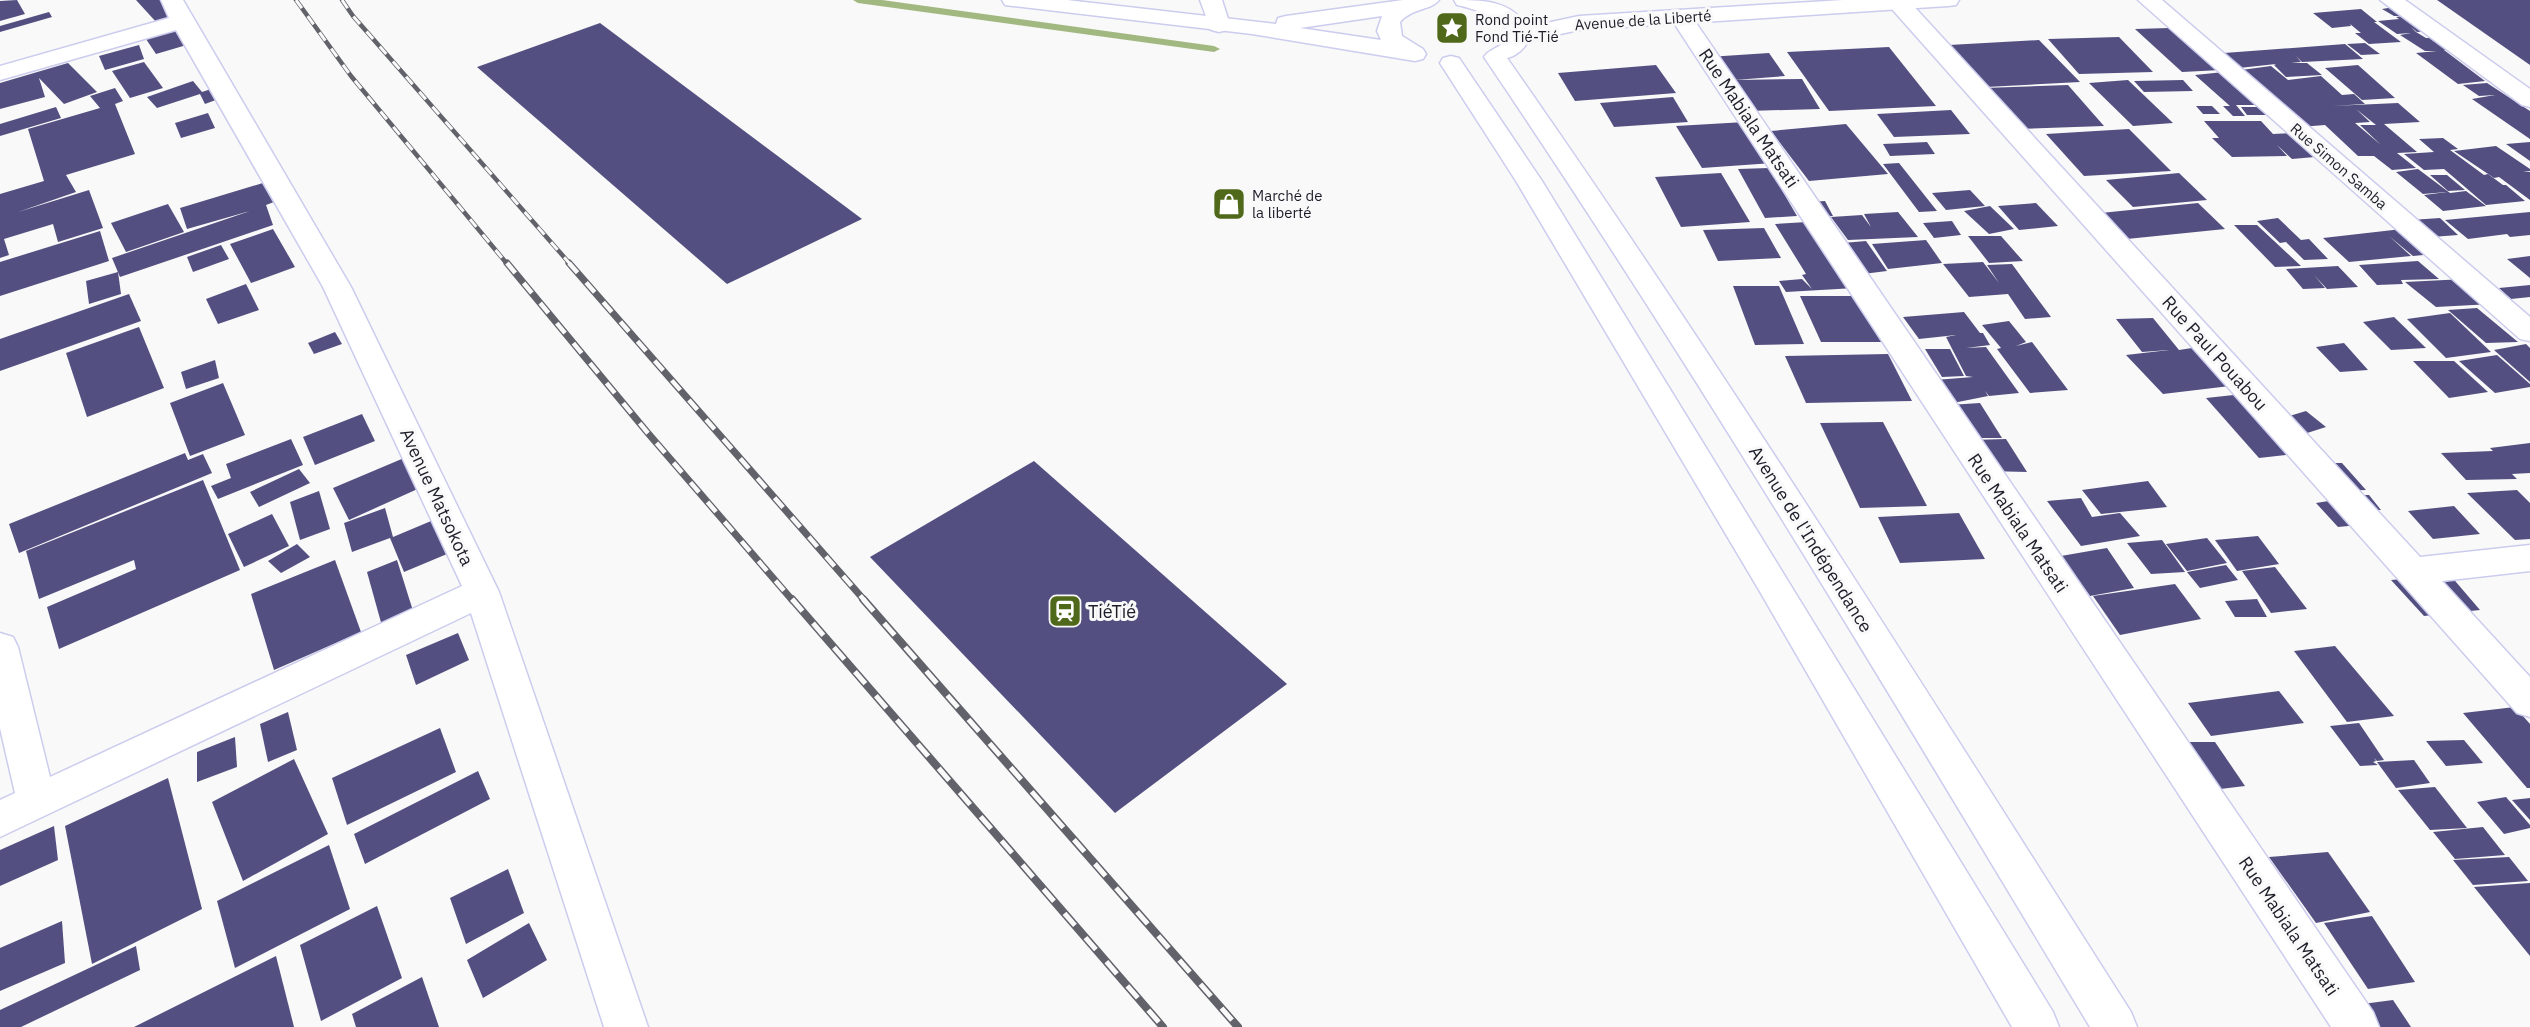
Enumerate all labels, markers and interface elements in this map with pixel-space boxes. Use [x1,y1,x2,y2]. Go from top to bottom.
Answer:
street label: Avenue de la Liberté [1574,6,1712,34]
place icon: Rond point Fond Tié-Tié [1434,10,1470,46]
place label: Rond point Fond Tié-Tié [1475,10,1559,46]
street label: Rue Mabiala Matsati [1694,44,1804,192]
street label: Rue Simon Samba [2287,119,2391,213]
shop icon: Marché de la liberté [1211,186,1247,222]
place label: Marché de la liberté [1252,186,1322,222]
street label: Rue Paul Pouabou [2157,291,2273,415]
street label: Avenue Matsokota [395,425,479,570]
street label: Avenue de l'Indépendance [1744,441,1878,637]
street label: Rue Mabiala Matsati [1963,449,2073,597]
station icon: TiéTié [1047,593,1083,629]
place label: TiéTié [1088,600,1136,623]
street label: Rue Mabiala Matsati [2234,852,2344,1000]

